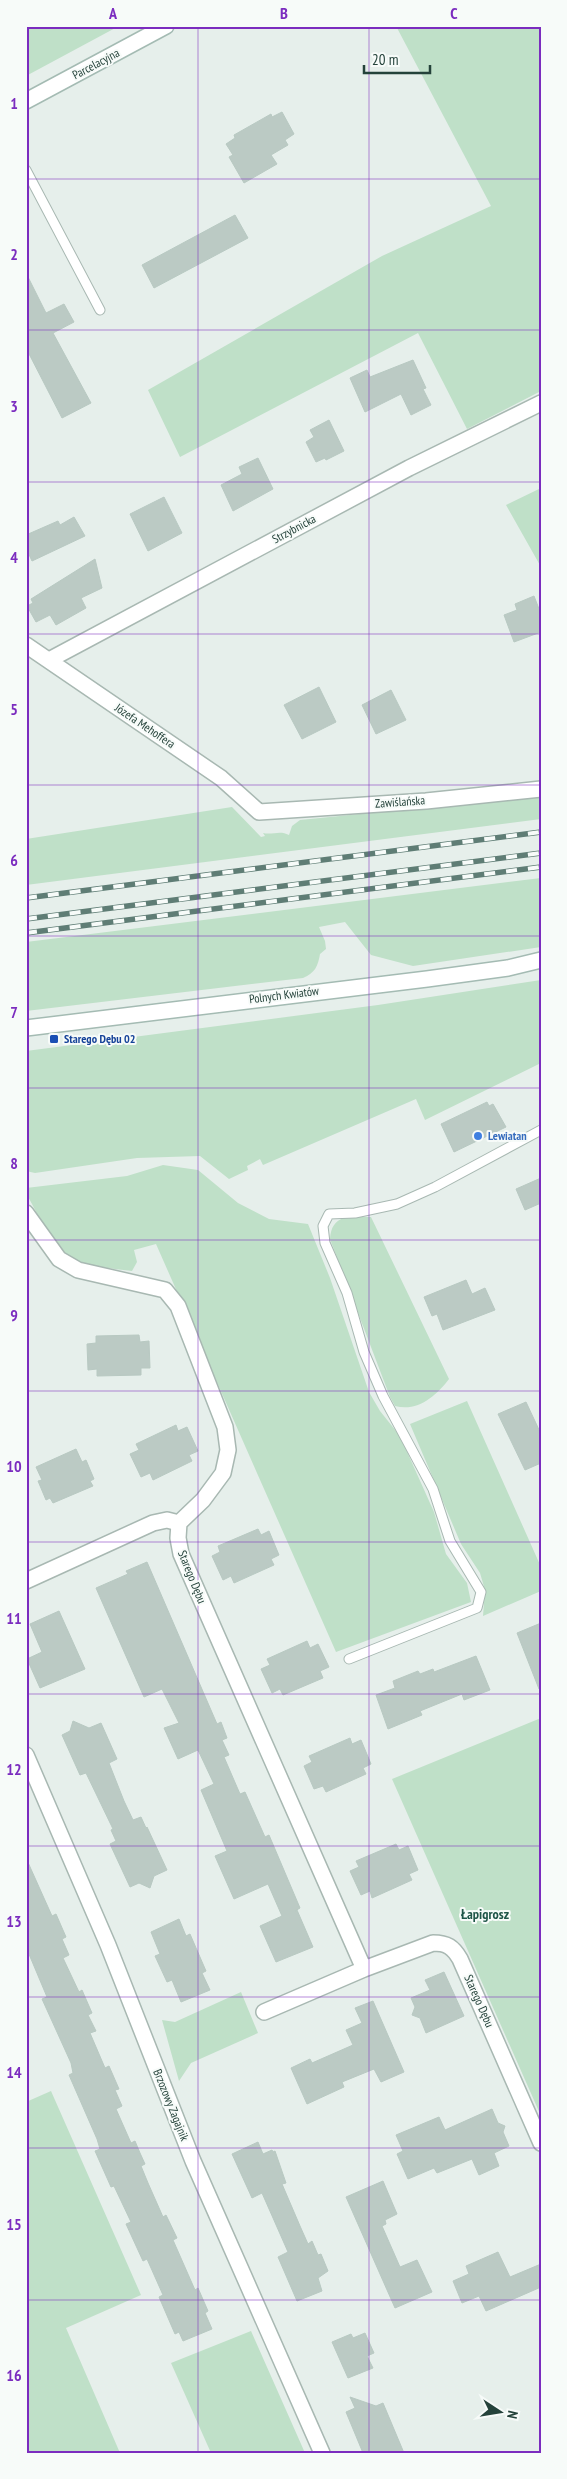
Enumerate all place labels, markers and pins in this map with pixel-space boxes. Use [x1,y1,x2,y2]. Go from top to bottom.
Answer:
place label: Starego Dębu 02 [64,1031,136,1046]
marker: Starego Dębu 02 [48,1033,60,1045]
place label: Lewiatan [488,1128,527,1143]
marker: Lewiatan [472,1130,484,1142]

